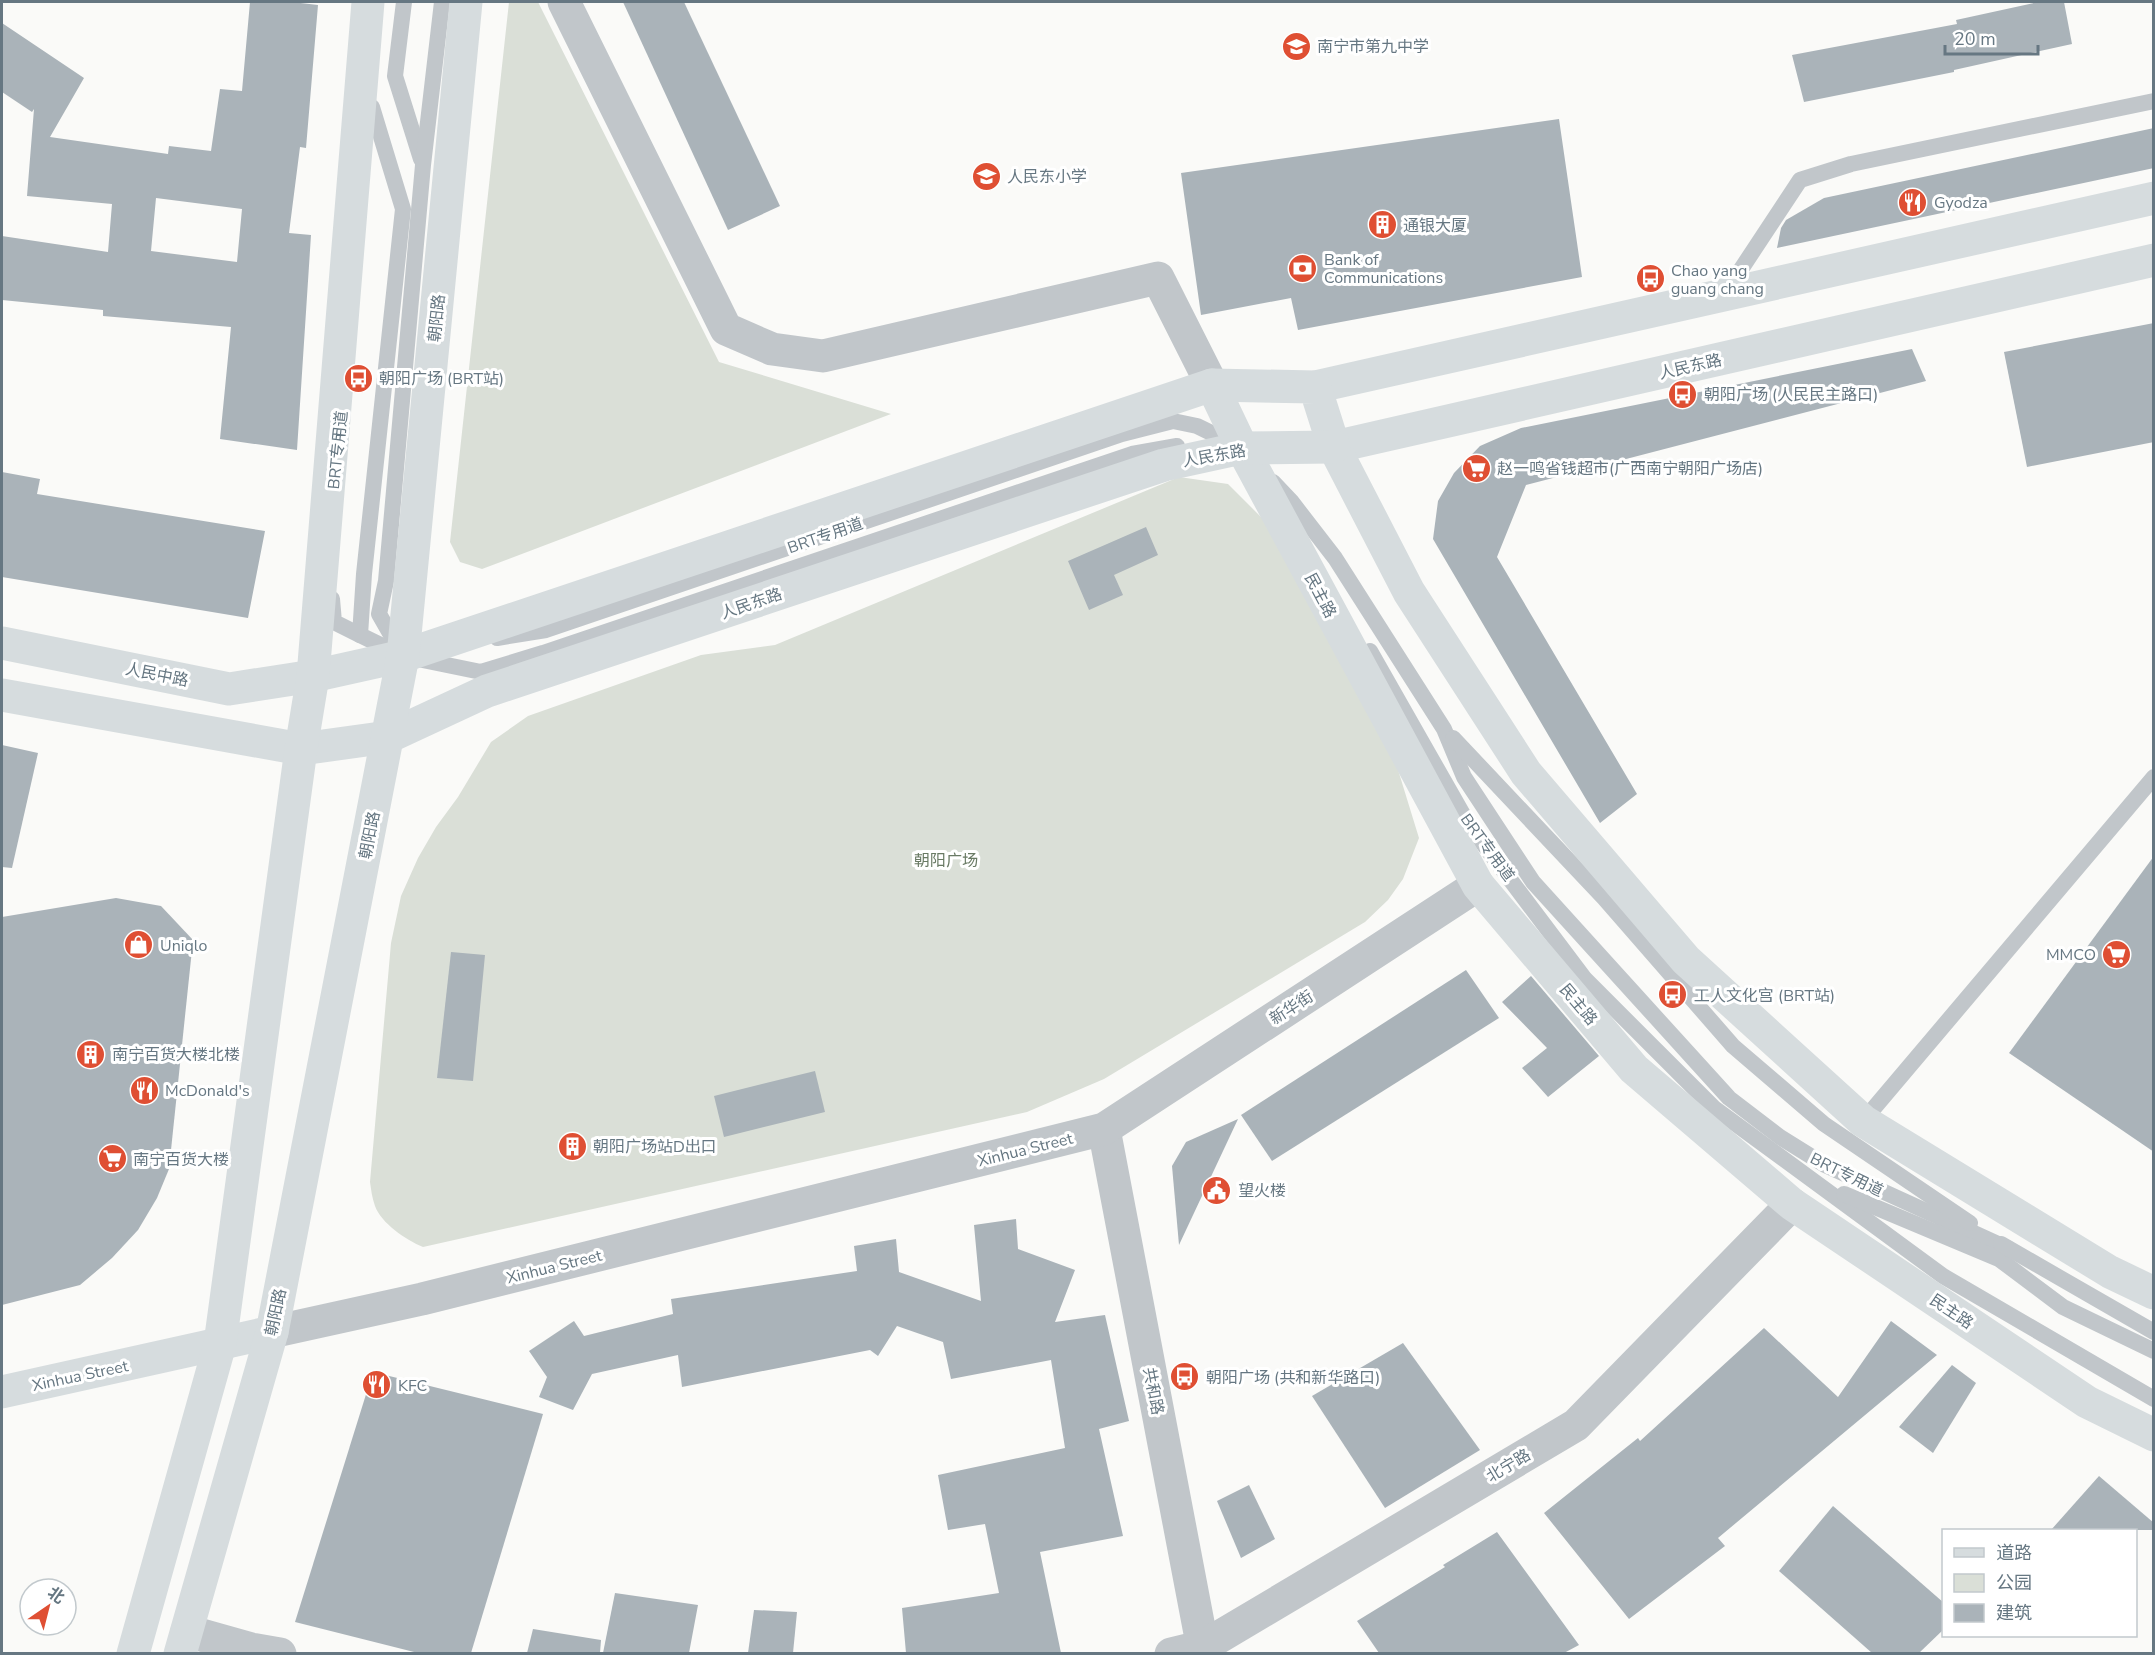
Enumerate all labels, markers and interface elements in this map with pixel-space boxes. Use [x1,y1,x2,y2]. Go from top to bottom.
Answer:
scale bar [1945,18,2038,56]
text: 20 m [1954,27,1996,51]
school or university icon: 南宁市第九中学 [1280,30,1312,62]
place label: 南宁市第九中学 [1317,36,1429,58]
school or university icon: 人民东小学 [970,160,1002,192]
place label: 人民东小学 [1007,166,1087,188]
restaurant icon: Gyodza [1897,186,1929,218]
place label: Gyodza [1934,192,1988,214]
building icon: 通银大厦 [1366,209,1398,241]
place label: 通银大厦 [1403,215,1467,237]
place label: Bank of Communications [1324,249,1443,289]
bank icon: Bank of Communications [1287,252,1319,284]
place label: Chao yang guang chang [1671,260,1764,300]
bus stop icon: Chao yang guang chang [1634,263,1666,295]
street label: 朝阳路 [424,293,450,343]
street label: 人民东路 [1657,349,1724,385]
bus stop icon: 朝阳广场 (BRT站) [342,362,374,394]
place label: 朝阳广场 (BRT站) [379,368,504,390]
bus stop icon: 朝阳广场 (人民民主路口) [1667,378,1699,410]
place label: 朝阳广场 (人民民主路口) [1704,384,1878,406]
street label: BRT专用道 [323,410,353,490]
street label: 人民东路 [1181,440,1248,472]
supermarket icon: 赵一鸣省钱超市(广西南宁朝阳广场店) [1460,452,1492,484]
place label: 赵一鸣省钱超市(广西南宁朝阳广场店) [1497,458,1763,480]
street label: BRT专用道 [784,513,866,559]
street label: 民主路 [1299,569,1341,622]
street label: 人民东路 [717,583,785,625]
street label: 人民中路 [123,658,190,692]
street label: BRT专用道 [1455,809,1519,886]
street label: 朝阳路 [355,810,385,861]
park label: 朝阳广场 [914,850,978,872]
shop icon: Uniqlo [123,929,155,961]
place label: Uniqlo [160,935,207,957]
supermarket icon: MMCO [2101,938,2133,970]
place label: MMCO [2046,944,2096,966]
street label: 民主路 [1554,979,1602,1030]
bus stop icon: 工人文化宫 (BRT站) [1657,979,1689,1011]
place label: 工人文化宫 (BRT站) [1694,985,1835,1007]
street label: 新华街 [1265,986,1318,1030]
building icon: 南宁百货大楼北楼 [75,1038,107,1070]
place label: 南宁百货大楼北楼 [112,1044,240,1066]
restaurant icon: McDonald's [128,1074,160,1106]
place label: McDonald's [165,1080,250,1102]
street label: Xinhua Street [975,1127,1076,1172]
building icon: 朝阳广场站D出口 [556,1130,588,1162]
place label: 朝阳广场站D出口 [593,1136,717,1158]
supermarket icon: 南宁百货大楼 [96,1143,128,1175]
street label: BRT专用道 [1806,1148,1887,1202]
place label: 南宁百货大楼 [133,1149,229,1171]
public building icon: 望火楼 [1201,1174,1233,1206]
place label: 望火楼 [1238,1180,1286,1202]
street label: Xinhua Street [504,1244,605,1289]
street label: 朝阳路 [260,1286,292,1338]
street label: 民主路 [1925,1289,1977,1334]
street label: Xinhua Street [30,1355,131,1397]
bus stop icon: 朝阳广场 (共和新华路口) [1169,1361,1201,1393]
street label: 共和路 [1138,1366,1168,1417]
place label: 朝阳广场 (共和新华路口) [1206,1367,1380,1389]
restaurant icon: KFC [361,1369,393,1401]
place label: KFC [398,1375,428,1397]
street label: 北宁路 [1482,1444,1535,1488]
legend [1942,1529,2137,1637]
text: 道路 [1996,1541,2032,1565]
text: 公园 [1996,1571,2032,1595]
north arrow [18,1577,78,1637]
text: 北 [43,1582,69,1609]
text: 建筑 [1996,1601,2032,1625]

